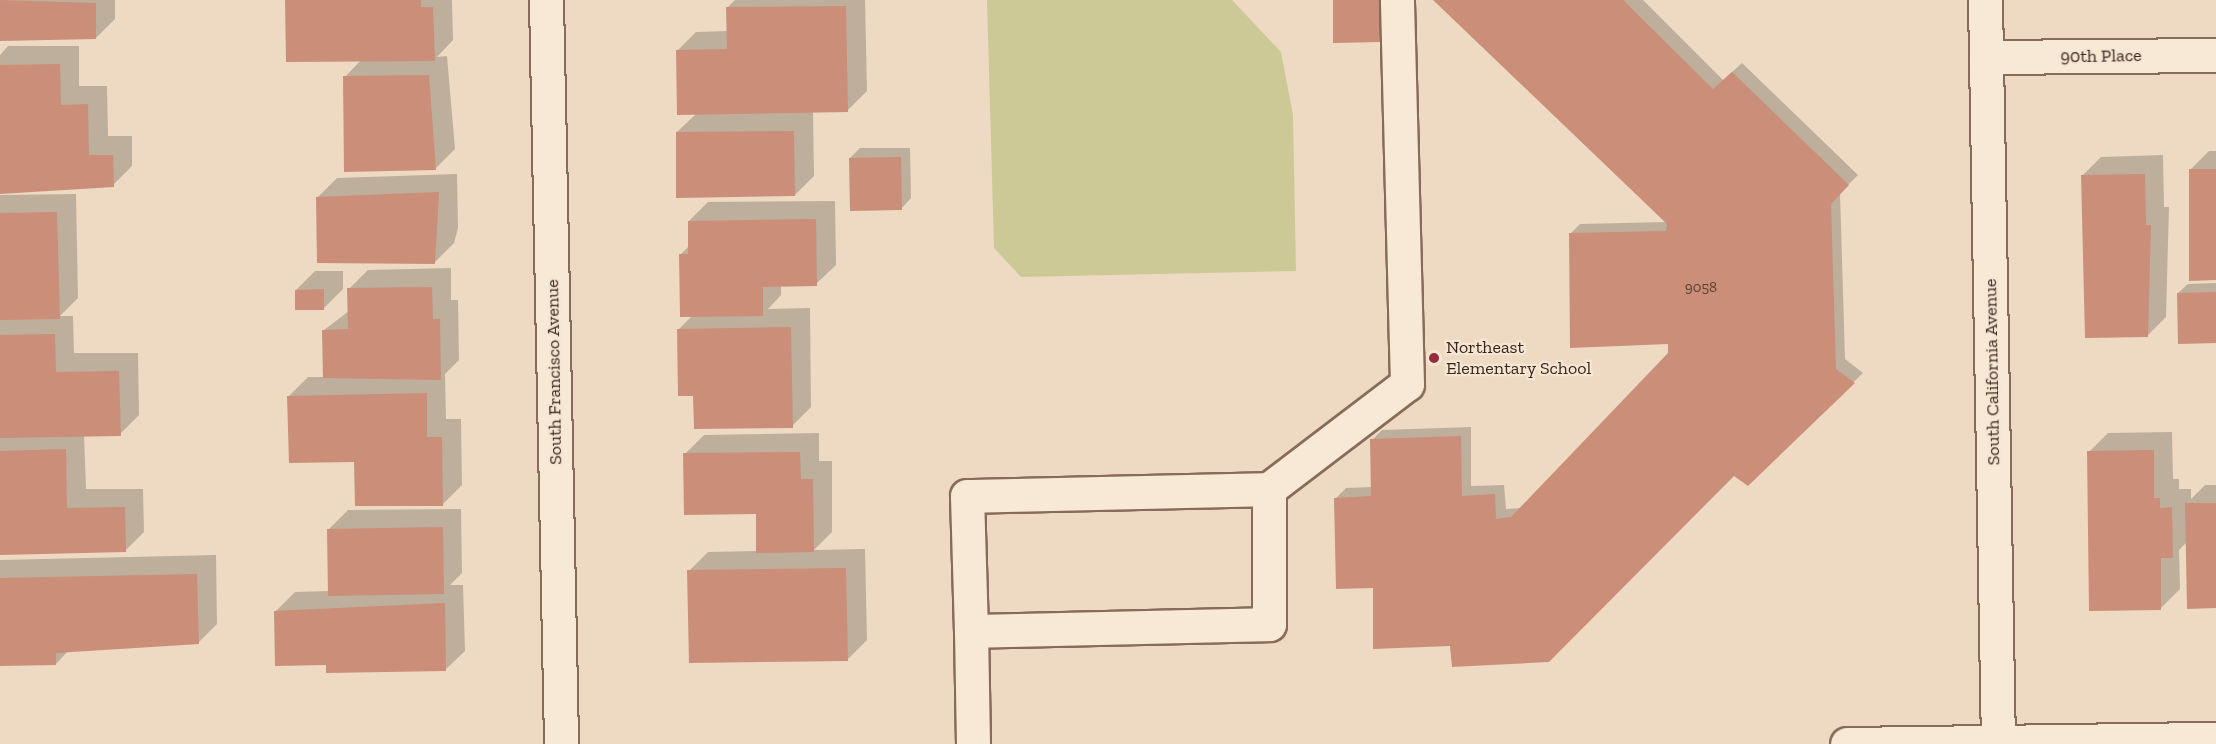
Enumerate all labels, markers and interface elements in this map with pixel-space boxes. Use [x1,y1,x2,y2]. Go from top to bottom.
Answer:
street label: 90th Place [2060,44,2142,68]
street label: South California Avenue [1980,278,2004,466]
street label: South Francisco Avenue [542,279,566,465]
house number: 9058 [1685,279,1717,297]
place label: Northeast Elementary School [1446,337,1592,380]
marker: Northeast Elementary School [1427,351,1441,365]

